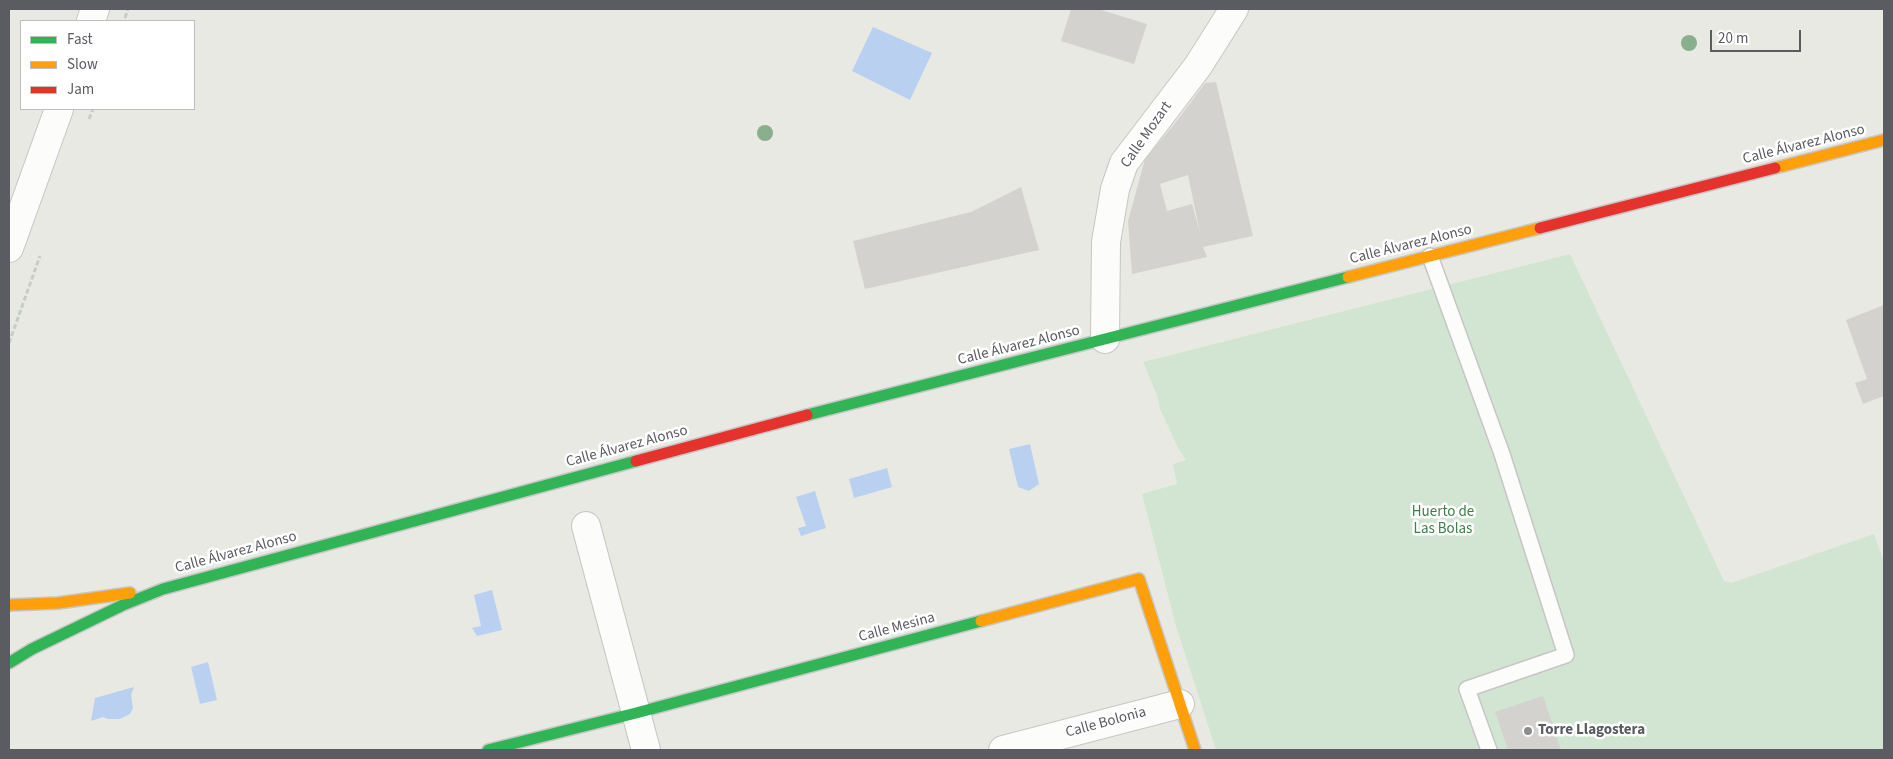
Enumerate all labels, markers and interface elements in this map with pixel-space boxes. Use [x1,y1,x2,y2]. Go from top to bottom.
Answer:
legend [20,20,195,110]
scale bar [1713,20,1804,52]
text: 20 m [1718,28,1748,49]
text: Fast [67,29,93,50]
text: Slow [67,54,98,75]
text: Jam [67,79,94,100]
street label: Calle Mozart [1118,98,1176,172]
street label: Calle Álvarez Alonso [1741,121,1867,169]
street label: Calle Álvarez Alonso [1348,221,1474,269]
street label: Calle Álvarez Alonso [956,322,1082,370]
street label: Calle Álvarez Alonso [564,422,690,472]
park label: Huerto de Las Bolas [1412,504,1474,539]
street label: Calle Álvarez Alonso [173,528,299,578]
street label: Calle Mesina [857,609,937,647]
street label: Calle Bolonia [1064,704,1148,742]
place label: Torre Llagostera [1538,722,1645,740]
marker: Torre Llagostera [1522,725,1534,737]

